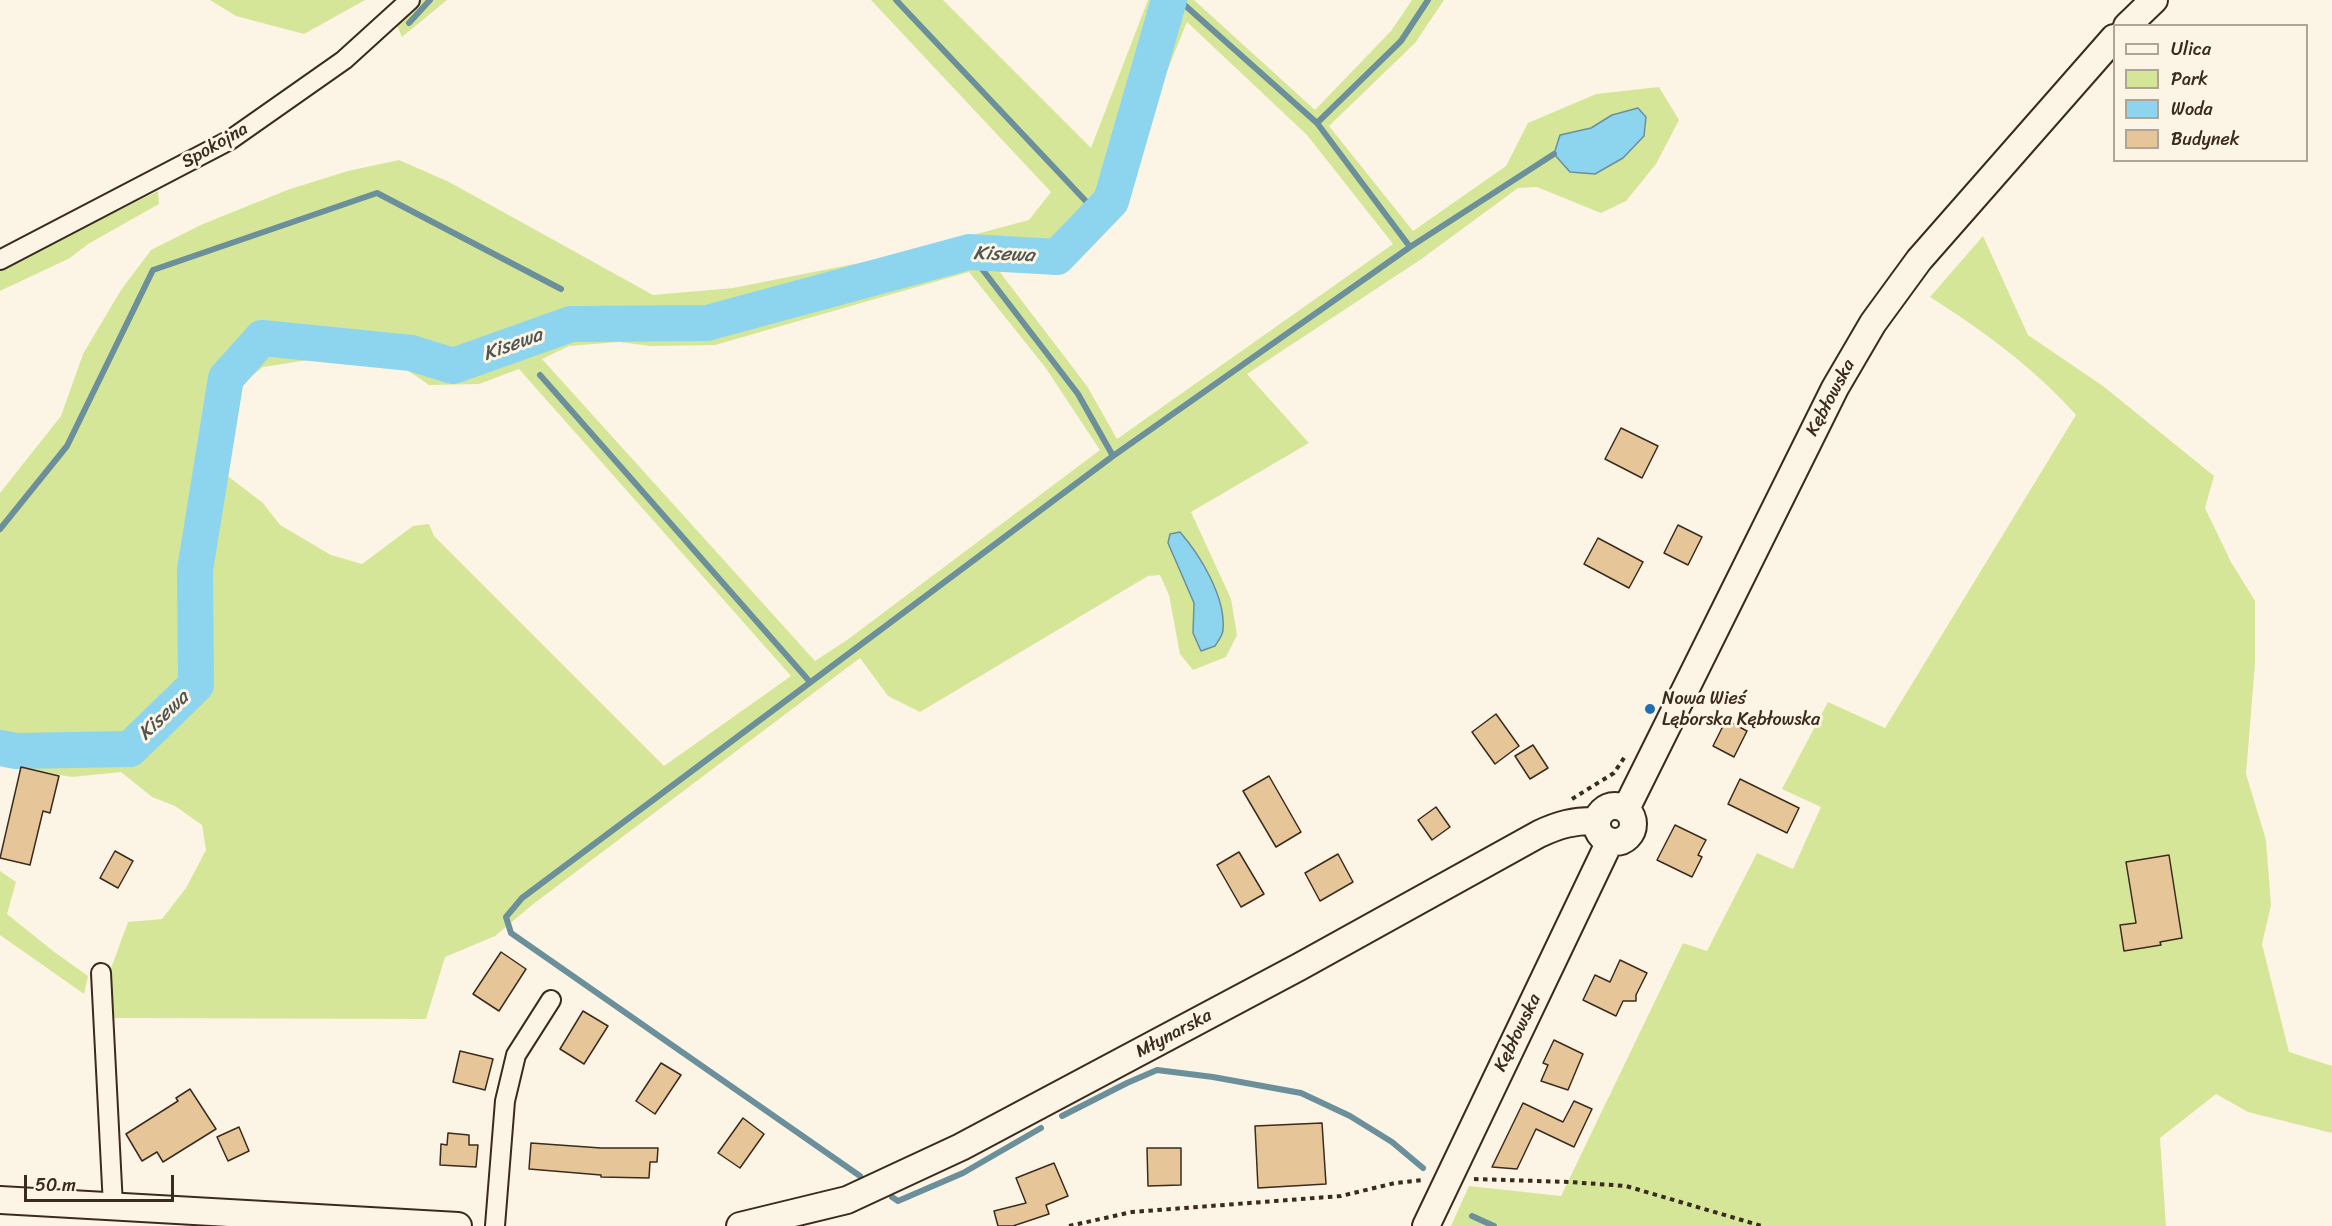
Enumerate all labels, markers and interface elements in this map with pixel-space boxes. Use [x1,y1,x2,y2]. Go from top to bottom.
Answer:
legend [2113,24,2308,162]
text: Ulica [2171,33,2211,65]
text: Park [2171,63,2208,95]
text: Woda [2171,93,2213,125]
street label: Spokojna [178,118,252,174]
text: Budynek [2171,123,2239,155]
water label: Kisewa [973,242,1035,268]
water label: Kisewa [480,323,546,367]
street label: Kębłowska [1802,356,1860,440]
water label: Kisewa [134,686,194,746]
place label: Nowa Wieś Lęborska Kębłowska [1662,688,1820,730]
marker: Nowa Wieś Lęborska Kębłowska [1643,702,1657,716]
street label: Kębłowska [1490,991,1546,1075]
street label: Młynarska [1132,1005,1216,1063]
scale bar [27,1163,177,1201]
text: 50 m [35,1169,76,1201]

